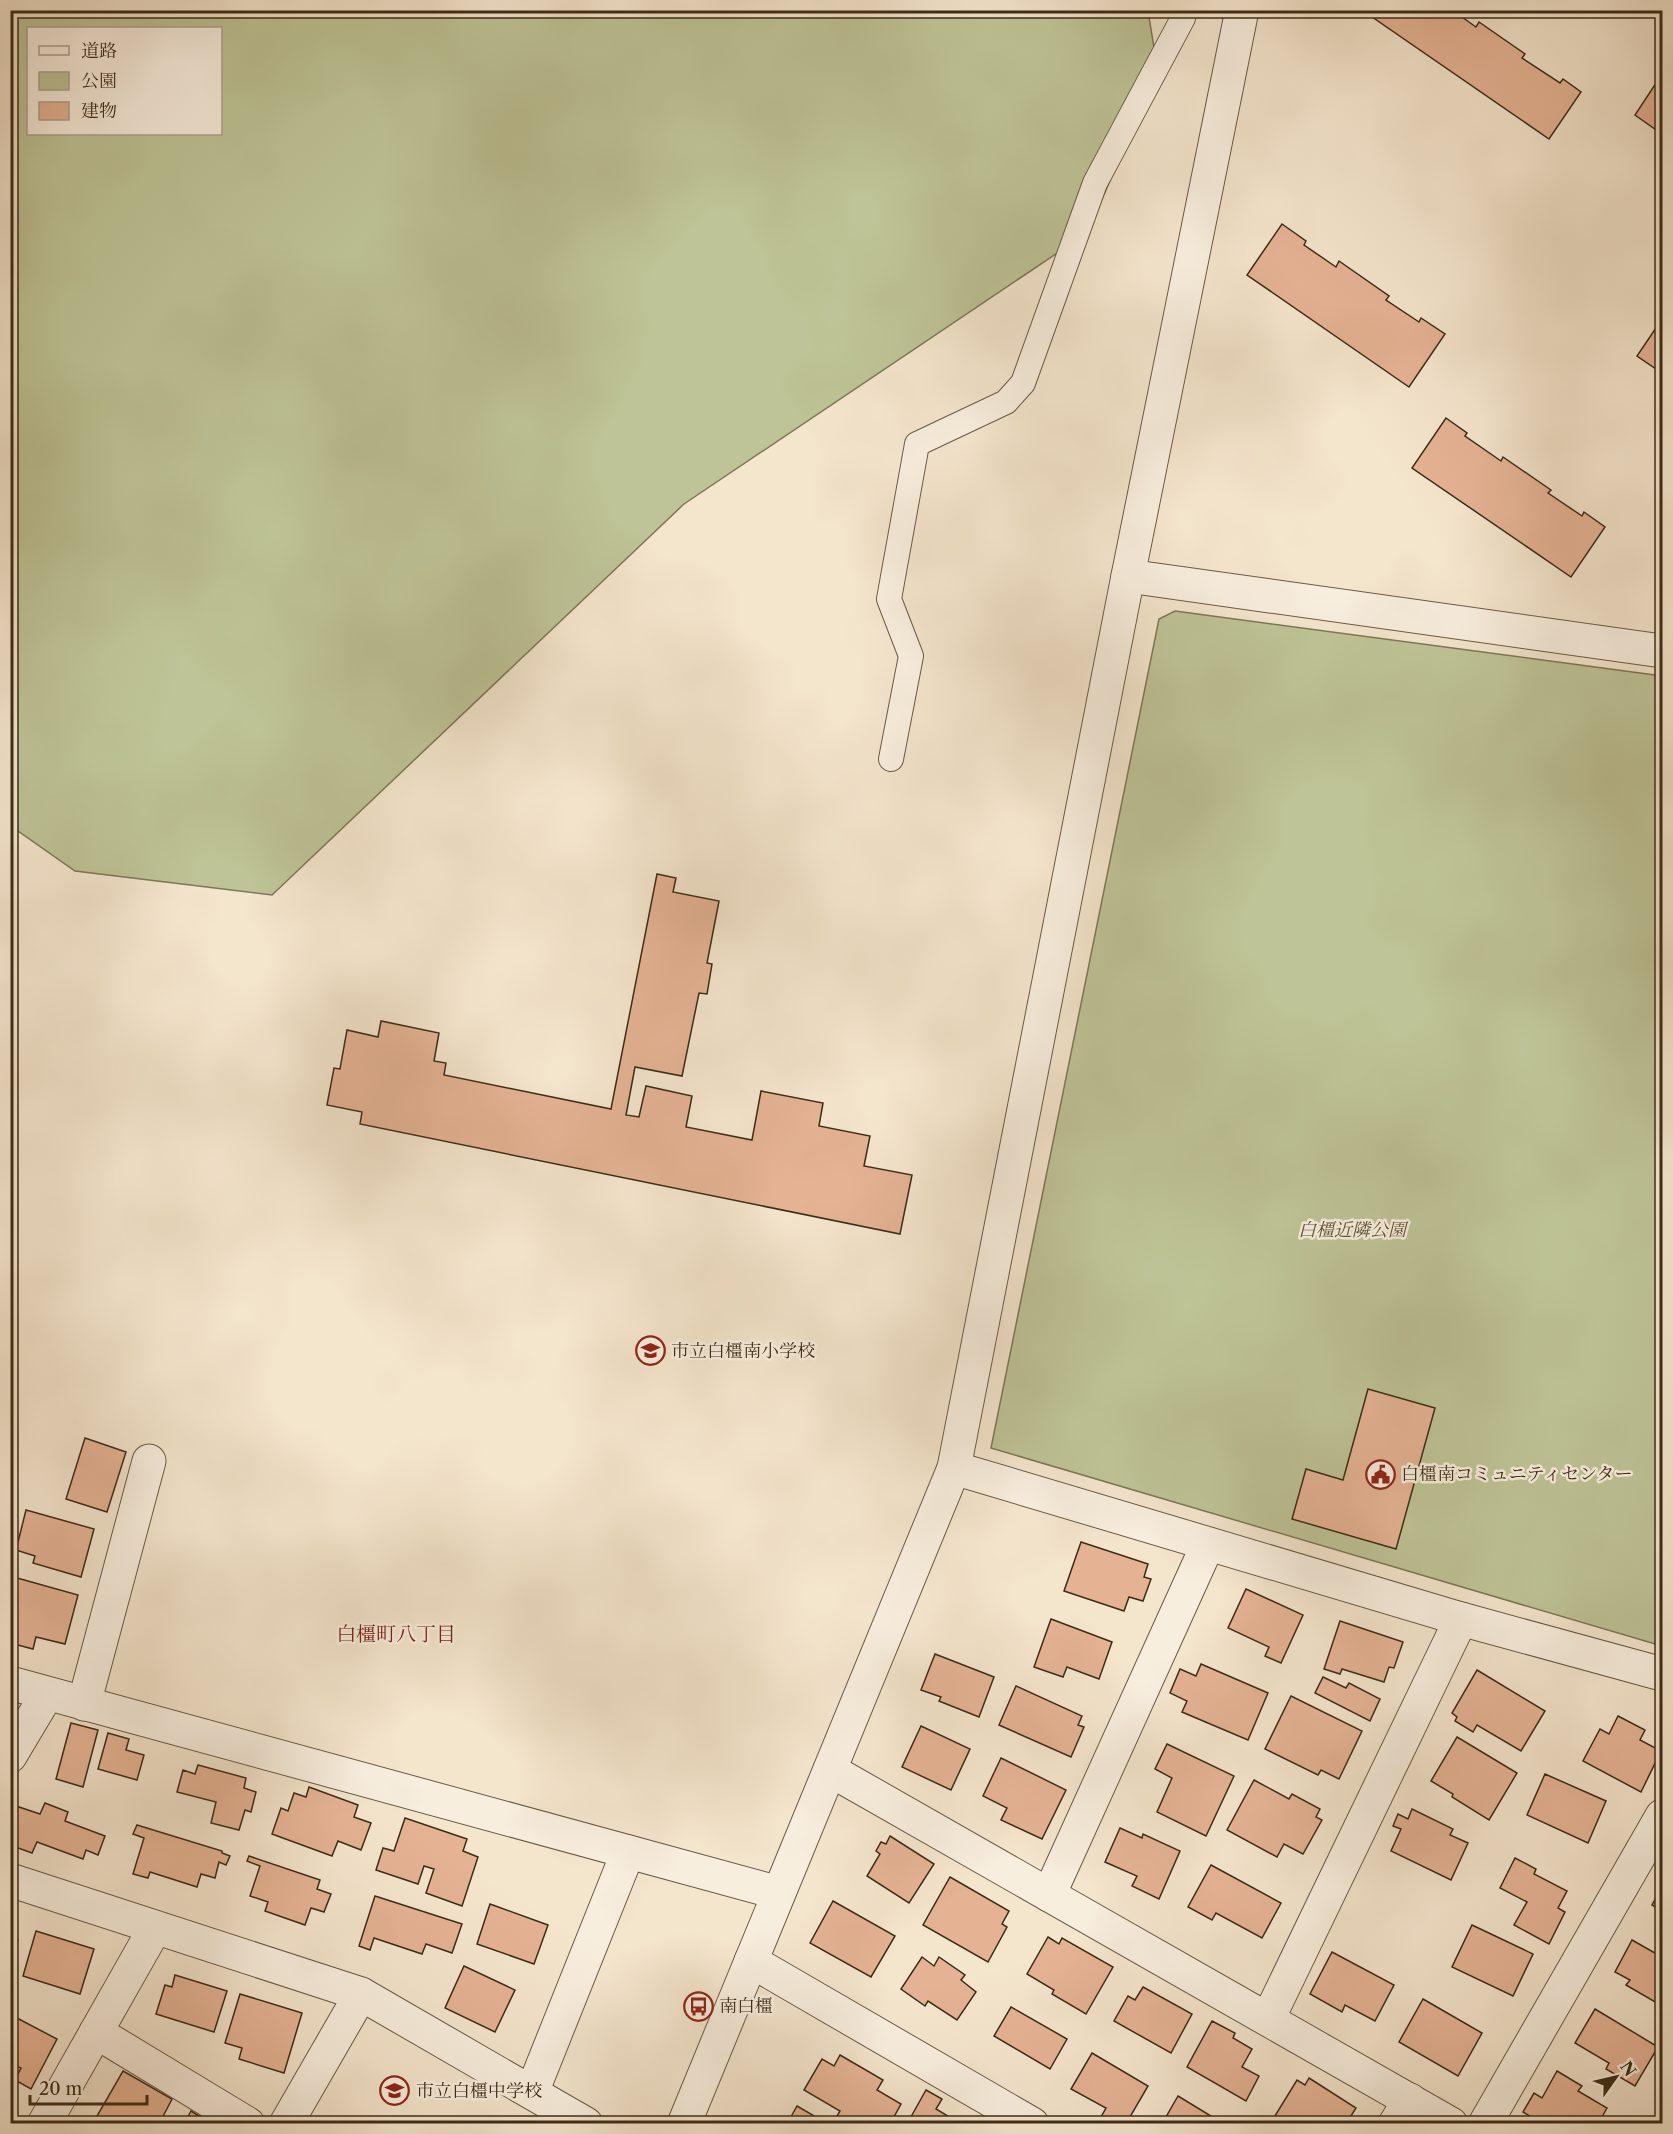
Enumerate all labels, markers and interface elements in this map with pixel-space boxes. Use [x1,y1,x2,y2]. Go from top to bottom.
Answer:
legend [27,27,222,135]
text: 道路 [81,40,117,62]
text: 公園 [81,70,117,92]
text: 建物 [81,100,117,122]
park label: 白橿近隣公園 [1298,1219,1409,1241]
school or university icon: 市立白橿南小学校 [634,1335,666,1367]
place label: 市立白橿南小学校 [671,1340,815,1362]
public building icon: 白橿南コミュニティセンター [1364,1458,1396,1490]
place label: 白橿南コミュニティセンター [1401,1463,1632,1485]
district label: 白橿町八丁目 [336,1622,456,1646]
bus stop icon: 南白橿 [682,1990,714,2022]
place label: 南白橿 [719,1995,773,2017]
north arrow [1586,2047,1646,2107]
text: N [1616,2057,1641,2080]
scale bar [30,2068,147,2106]
school or university icon: 市立白橿中学校 [379,2075,411,2107]
text: 20 m [39,2078,83,2100]
place label: 市立白橿中学校 [416,2080,542,2102]

